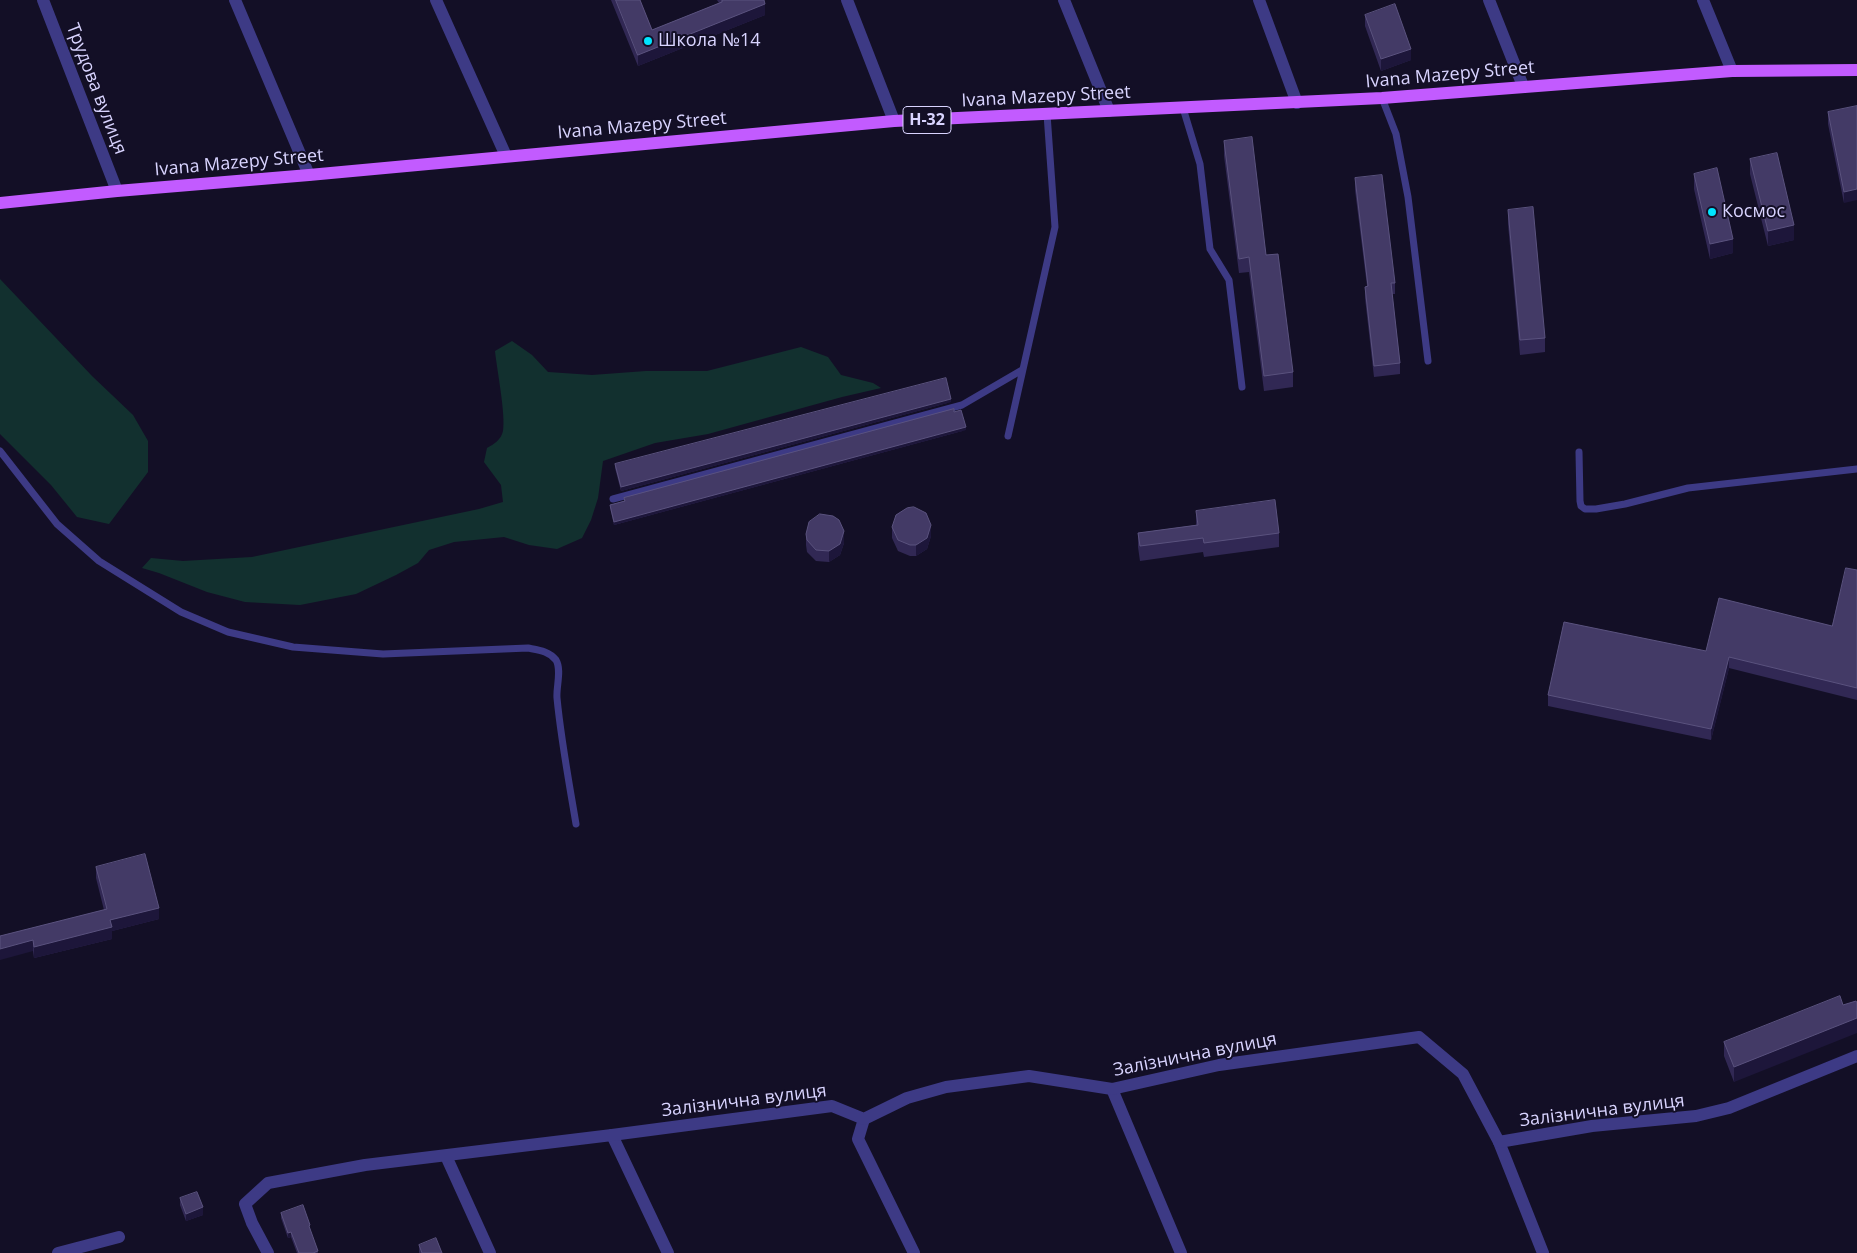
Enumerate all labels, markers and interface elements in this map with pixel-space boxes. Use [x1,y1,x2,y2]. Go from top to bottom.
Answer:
street label: Трудова вулиця [61,20,131,158]
place label: Школа №14 [658,30,761,52]
marker: Школа №14 [642,35,654,47]
street label: Ivana Mazepy Street [1365,57,1535,93]
street label: Ivana Mazepy Street [961,82,1131,112]
road number: Н-32 [903,106,951,134]
street label: Ivana Mazepy Street [557,108,727,144]
street label: Ivana Mazepy Street [154,145,324,181]
place label: Космос [1722,201,1785,223]
marker: Космос [1706,206,1718,218]
street label: Залізнична вулиця [1111,1029,1279,1081]
street label: Залізнична вулиця [660,1080,828,1122]
street label: Залізнична вулиця [1518,1090,1686,1132]

